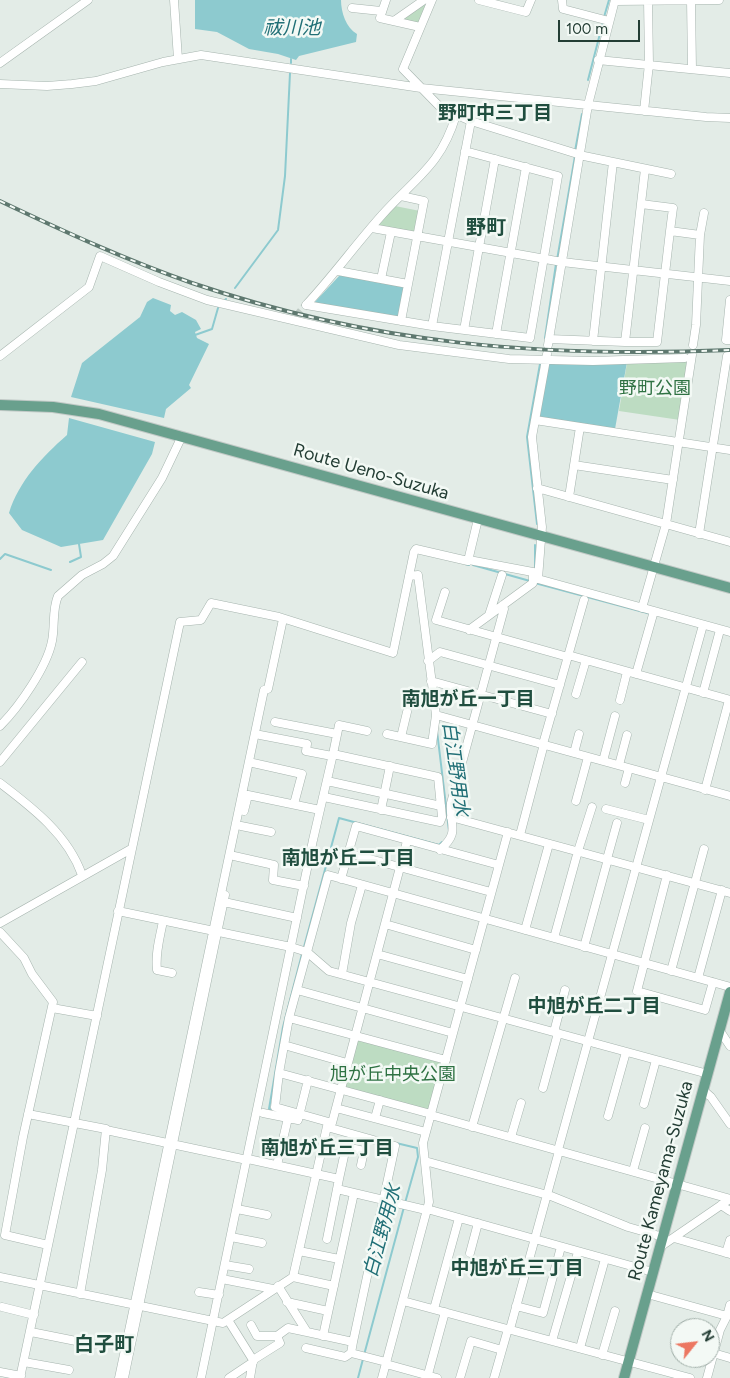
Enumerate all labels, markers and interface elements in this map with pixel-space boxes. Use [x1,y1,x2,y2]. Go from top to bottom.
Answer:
scale bar [560,10,642,42]
water label: 祓川池 [264,17,320,39]
text: 100 m [566,20,608,38]
district label: 野町中三丁目 [438,102,552,124]
district label: 野町 [466,216,506,240]
park label: 野町公園 [619,378,691,400]
street label: Route Ueno-Suzuka [291,439,451,505]
district label: 南旭が丘一丁目 [402,688,534,710]
water label: 白江野用水 [437,720,473,818]
district label: 南旭が丘二丁目 [282,847,414,869]
district label: 中旭が丘二丁目 [528,995,660,1017]
park label: 旭が丘中央公園 [330,1064,456,1086]
street label: Route Kameyama-Suzuka [624,1079,698,1283]
district label: 南旭が丘三丁目 [261,1137,393,1159]
water label: 白江野用水 [360,1182,406,1280]
district label: 中旭が丘三丁目 [451,1257,583,1279]
north arrow [670,1318,720,1368]
text: N [698,1327,718,1345]
district label: 白子町 [74,1333,134,1357]

